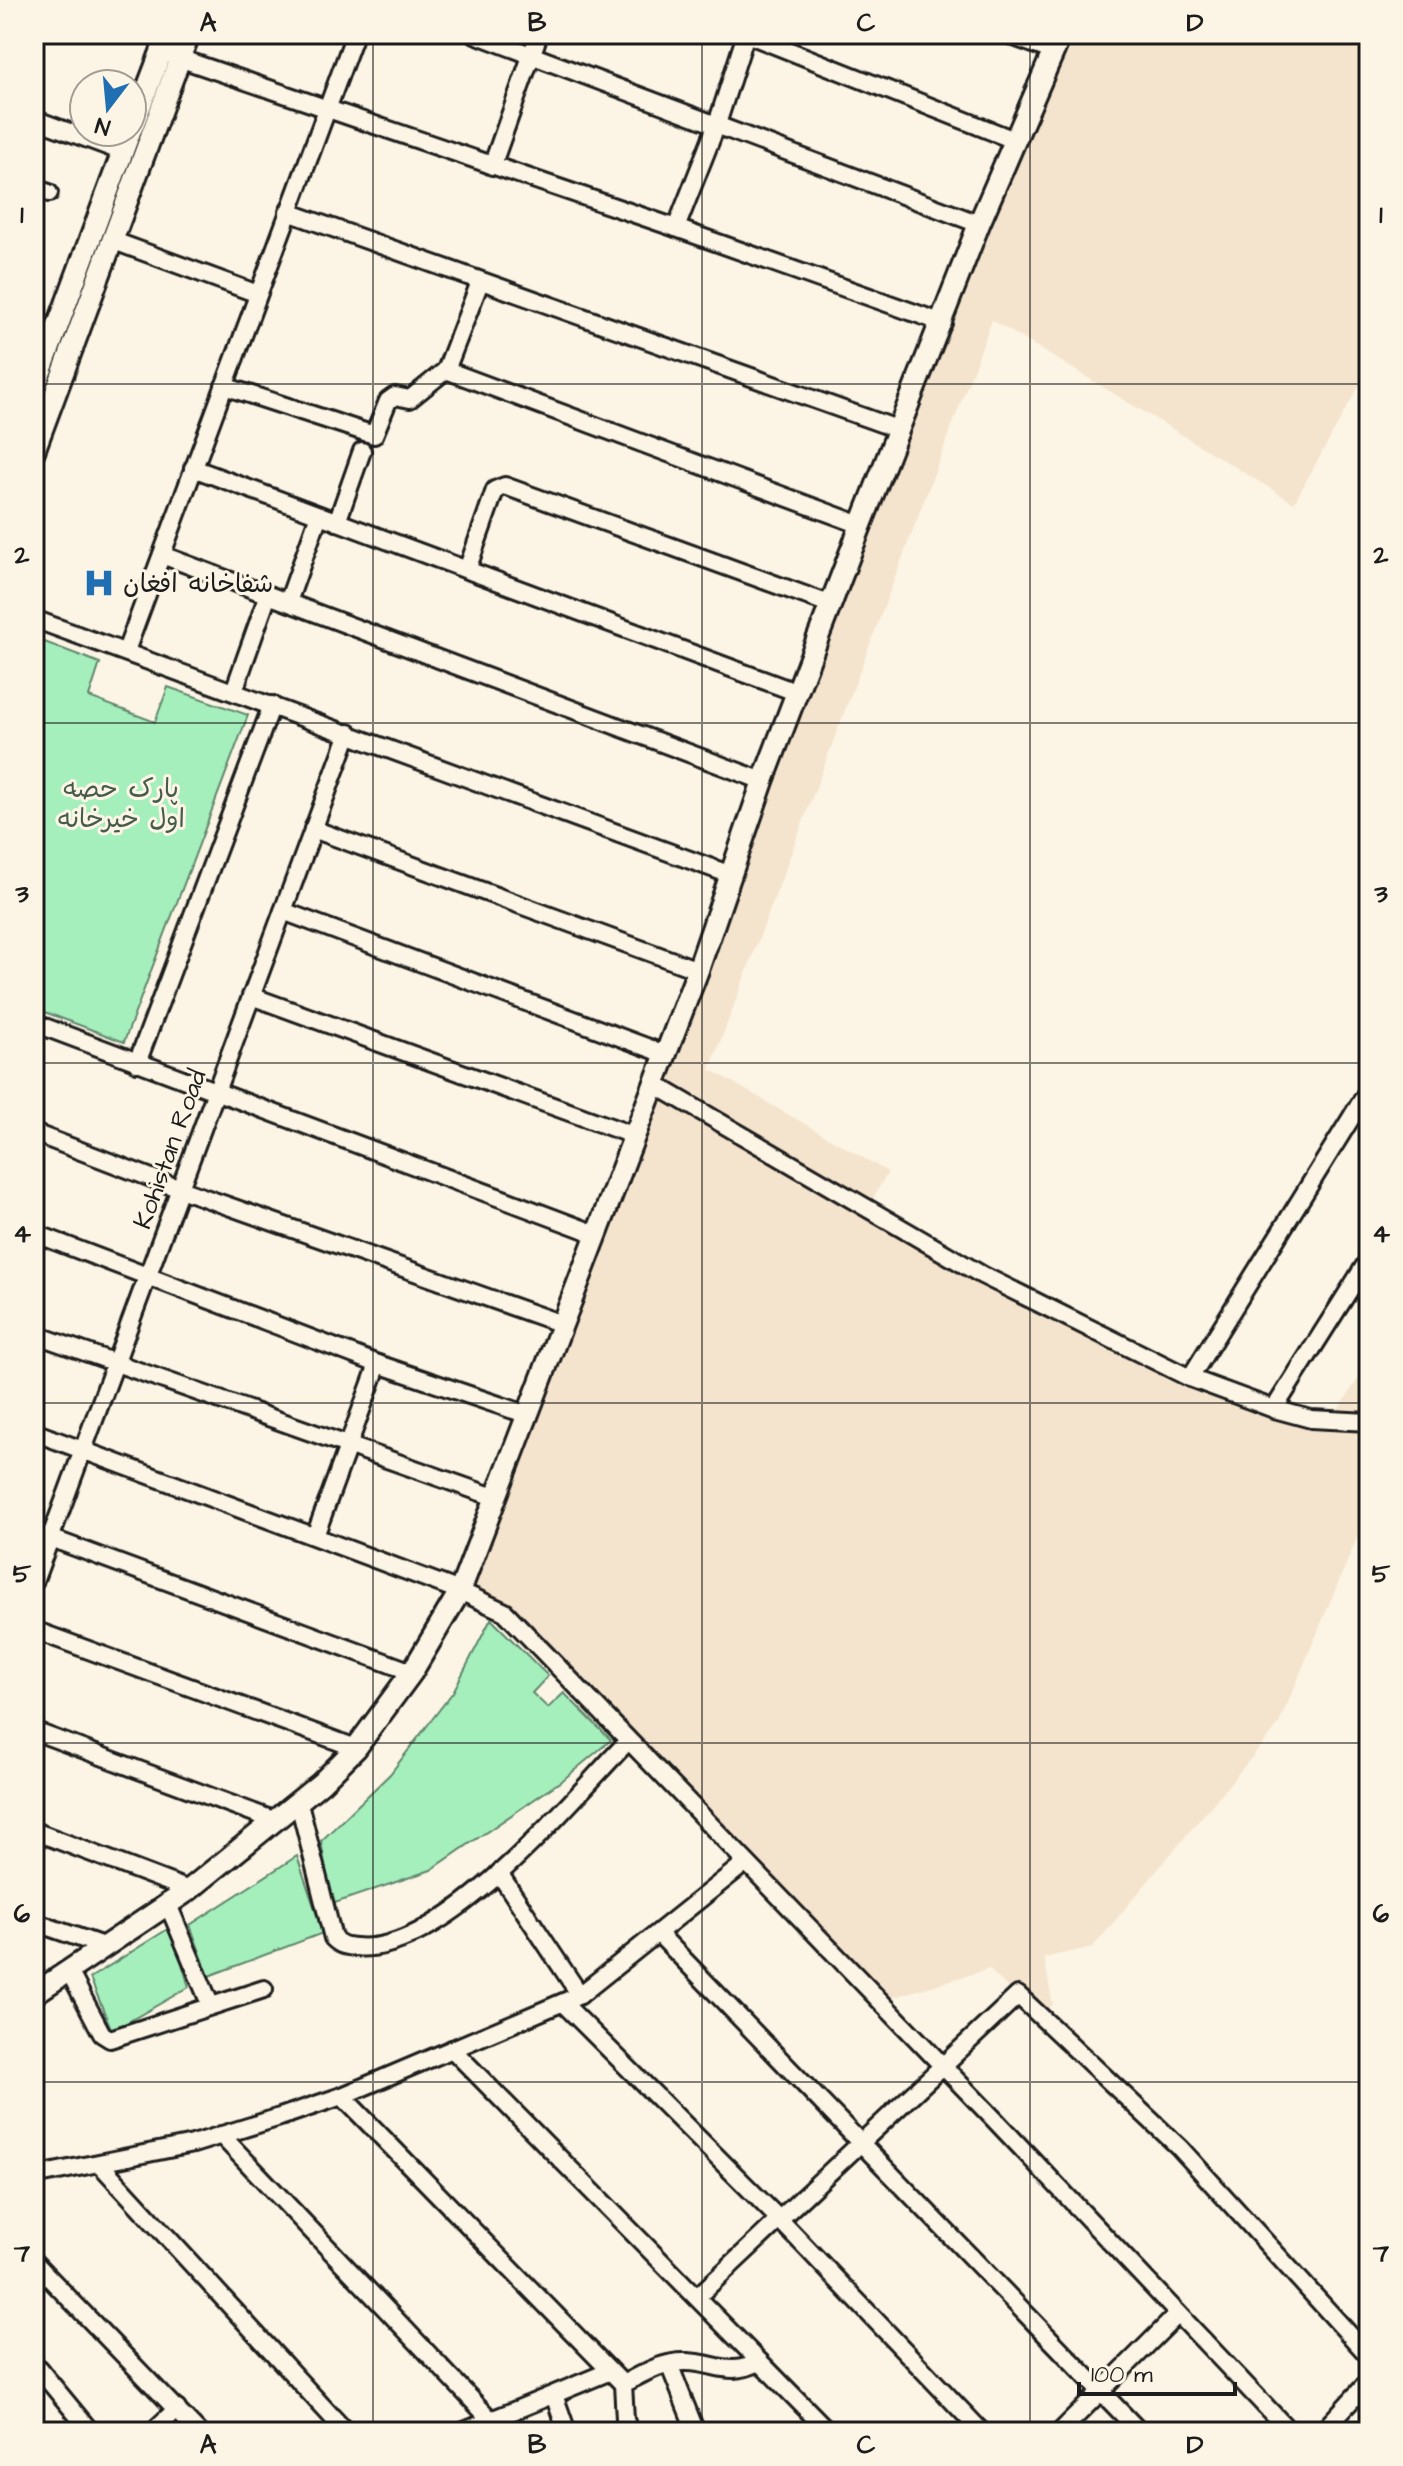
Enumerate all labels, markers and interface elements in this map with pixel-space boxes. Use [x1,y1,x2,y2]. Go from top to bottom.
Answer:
text: A [200,5,217,41]
text: B [528,5,547,41]
text: C [857,5,876,41]
text: D [1187,5,1204,41]
north arrow [68,68,148,148]
text: N [92,109,114,143]
text: 1 [20,197,24,233]
text: 1 [1379,197,1383,233]
text: 2 [14,537,30,573]
text: 2 [1373,537,1389,573]
hospital icon: شفاخانه افغان [82,566,116,600]
place label: شفاخانه افغان [123,566,274,602]
park label: پارک حصه اول خیرخانه [57,771,185,837]
text: 3 [14,876,29,912]
text: 3 [1373,876,1388,912]
street label: Kohistan Road [124,1065,215,1234]
text: 4 [13,1216,31,1252]
text: 4 [1372,1216,1390,1252]
text: 5 [13,1556,32,1592]
text: 5 [1372,1556,1391,1592]
text: 6 [14,1896,31,1932]
text: 6 [1373,1896,1390,1932]
text: 7 [13,2235,30,2271]
text: 7 [1372,2235,1389,2271]
scale bar [1079,2346,1235,2396]
text: 100 m [1091,2358,1153,2392]
text: A [200,2427,217,2463]
text: B [528,2427,547,2463]
text: C [857,2427,876,2463]
text: D [1187,2427,1204,2463]

